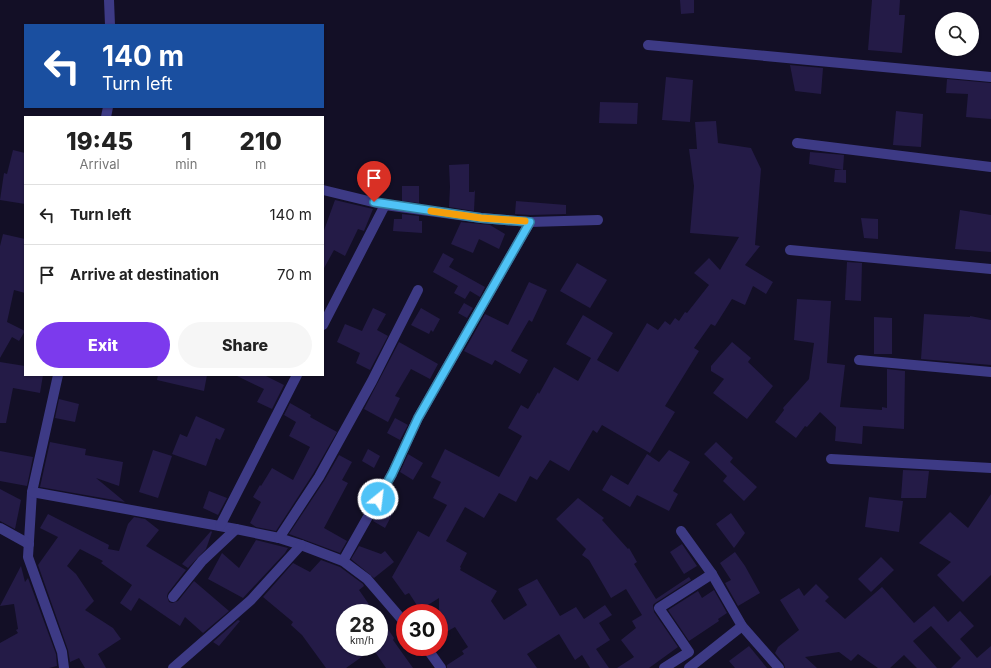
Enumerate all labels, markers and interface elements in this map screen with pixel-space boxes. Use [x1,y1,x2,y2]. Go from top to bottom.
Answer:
map controls [935,12,979,56]
button: search [935,12,979,56]
text: 140 m [102,39,184,73]
icon: left [36,40,88,92]
text: Turn left [102,73,172,94]
text: 19:45 [66,127,133,156]
text: 1 [181,127,192,156]
text: 210 [239,127,282,156]
text: Arrival [80,156,120,172]
text: min [175,156,197,172]
text: m [255,156,266,172]
pin [357,161,391,202]
icon: arrive [363,167,385,189]
icon: left [36,204,58,226]
text: Turn left [70,205,131,224]
text: 140 m [269,205,312,224]
icon: arrive [36,264,58,286]
text: Arrive at destination [70,265,219,284]
text: 70 m [277,265,312,284]
button: Exit [36,322,170,368]
button: Share [178,322,312,368]
position arrow [357,478,399,520]
speed limit sign: 30 [396,604,448,656]
text: 28 [349,613,375,637]
text: km/h [350,634,374,646]

